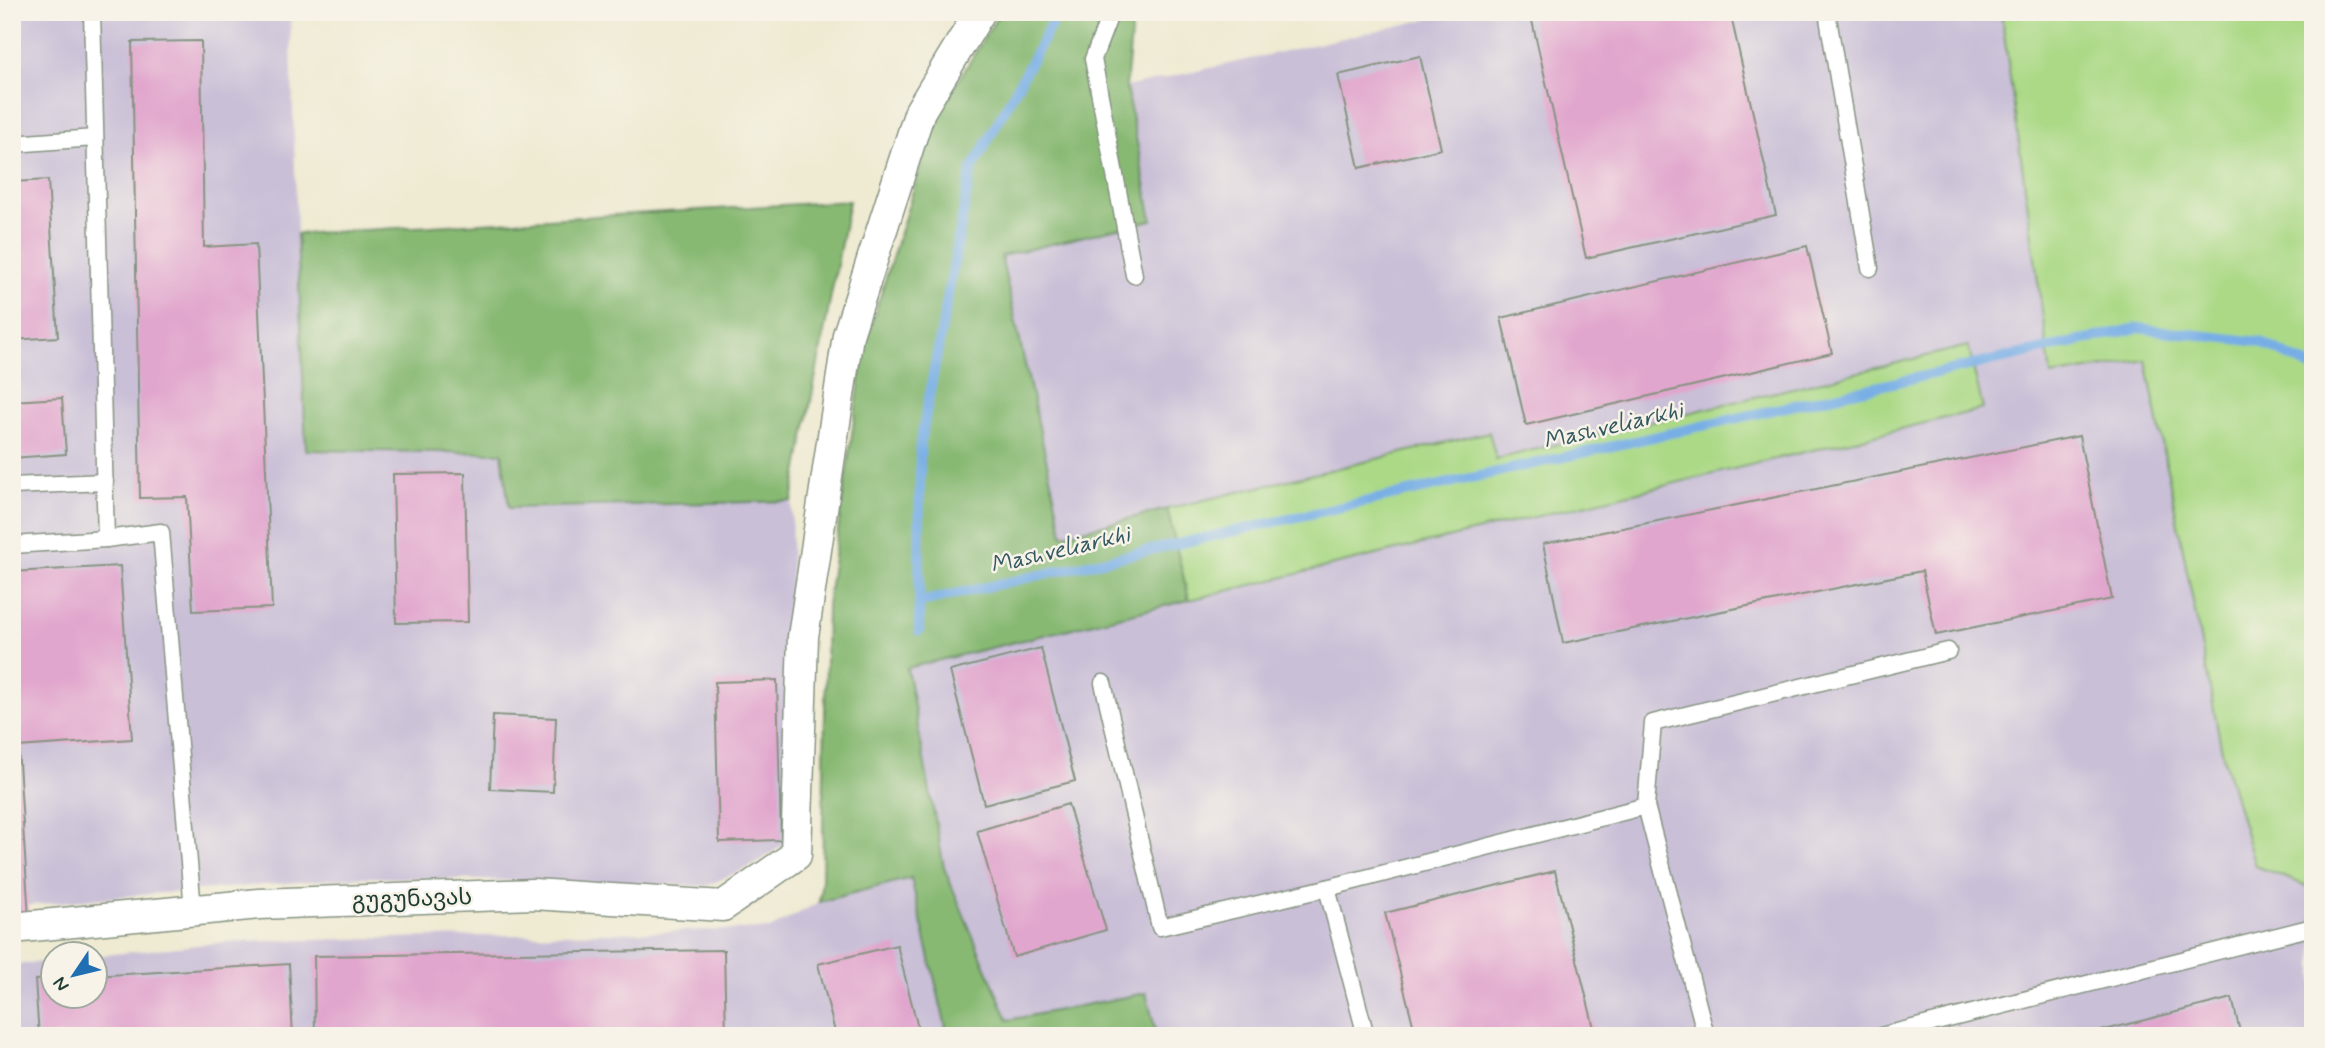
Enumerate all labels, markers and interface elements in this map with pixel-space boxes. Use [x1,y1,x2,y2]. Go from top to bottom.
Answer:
water label: Mashveliarkhi [1540,395,1688,458]
water label: Mashveliarkhi [987,519,1135,582]
street label: გუგუნავას [351,883,473,917]
north arrow [38,940,108,1010]
text: N [47,972,75,996]

